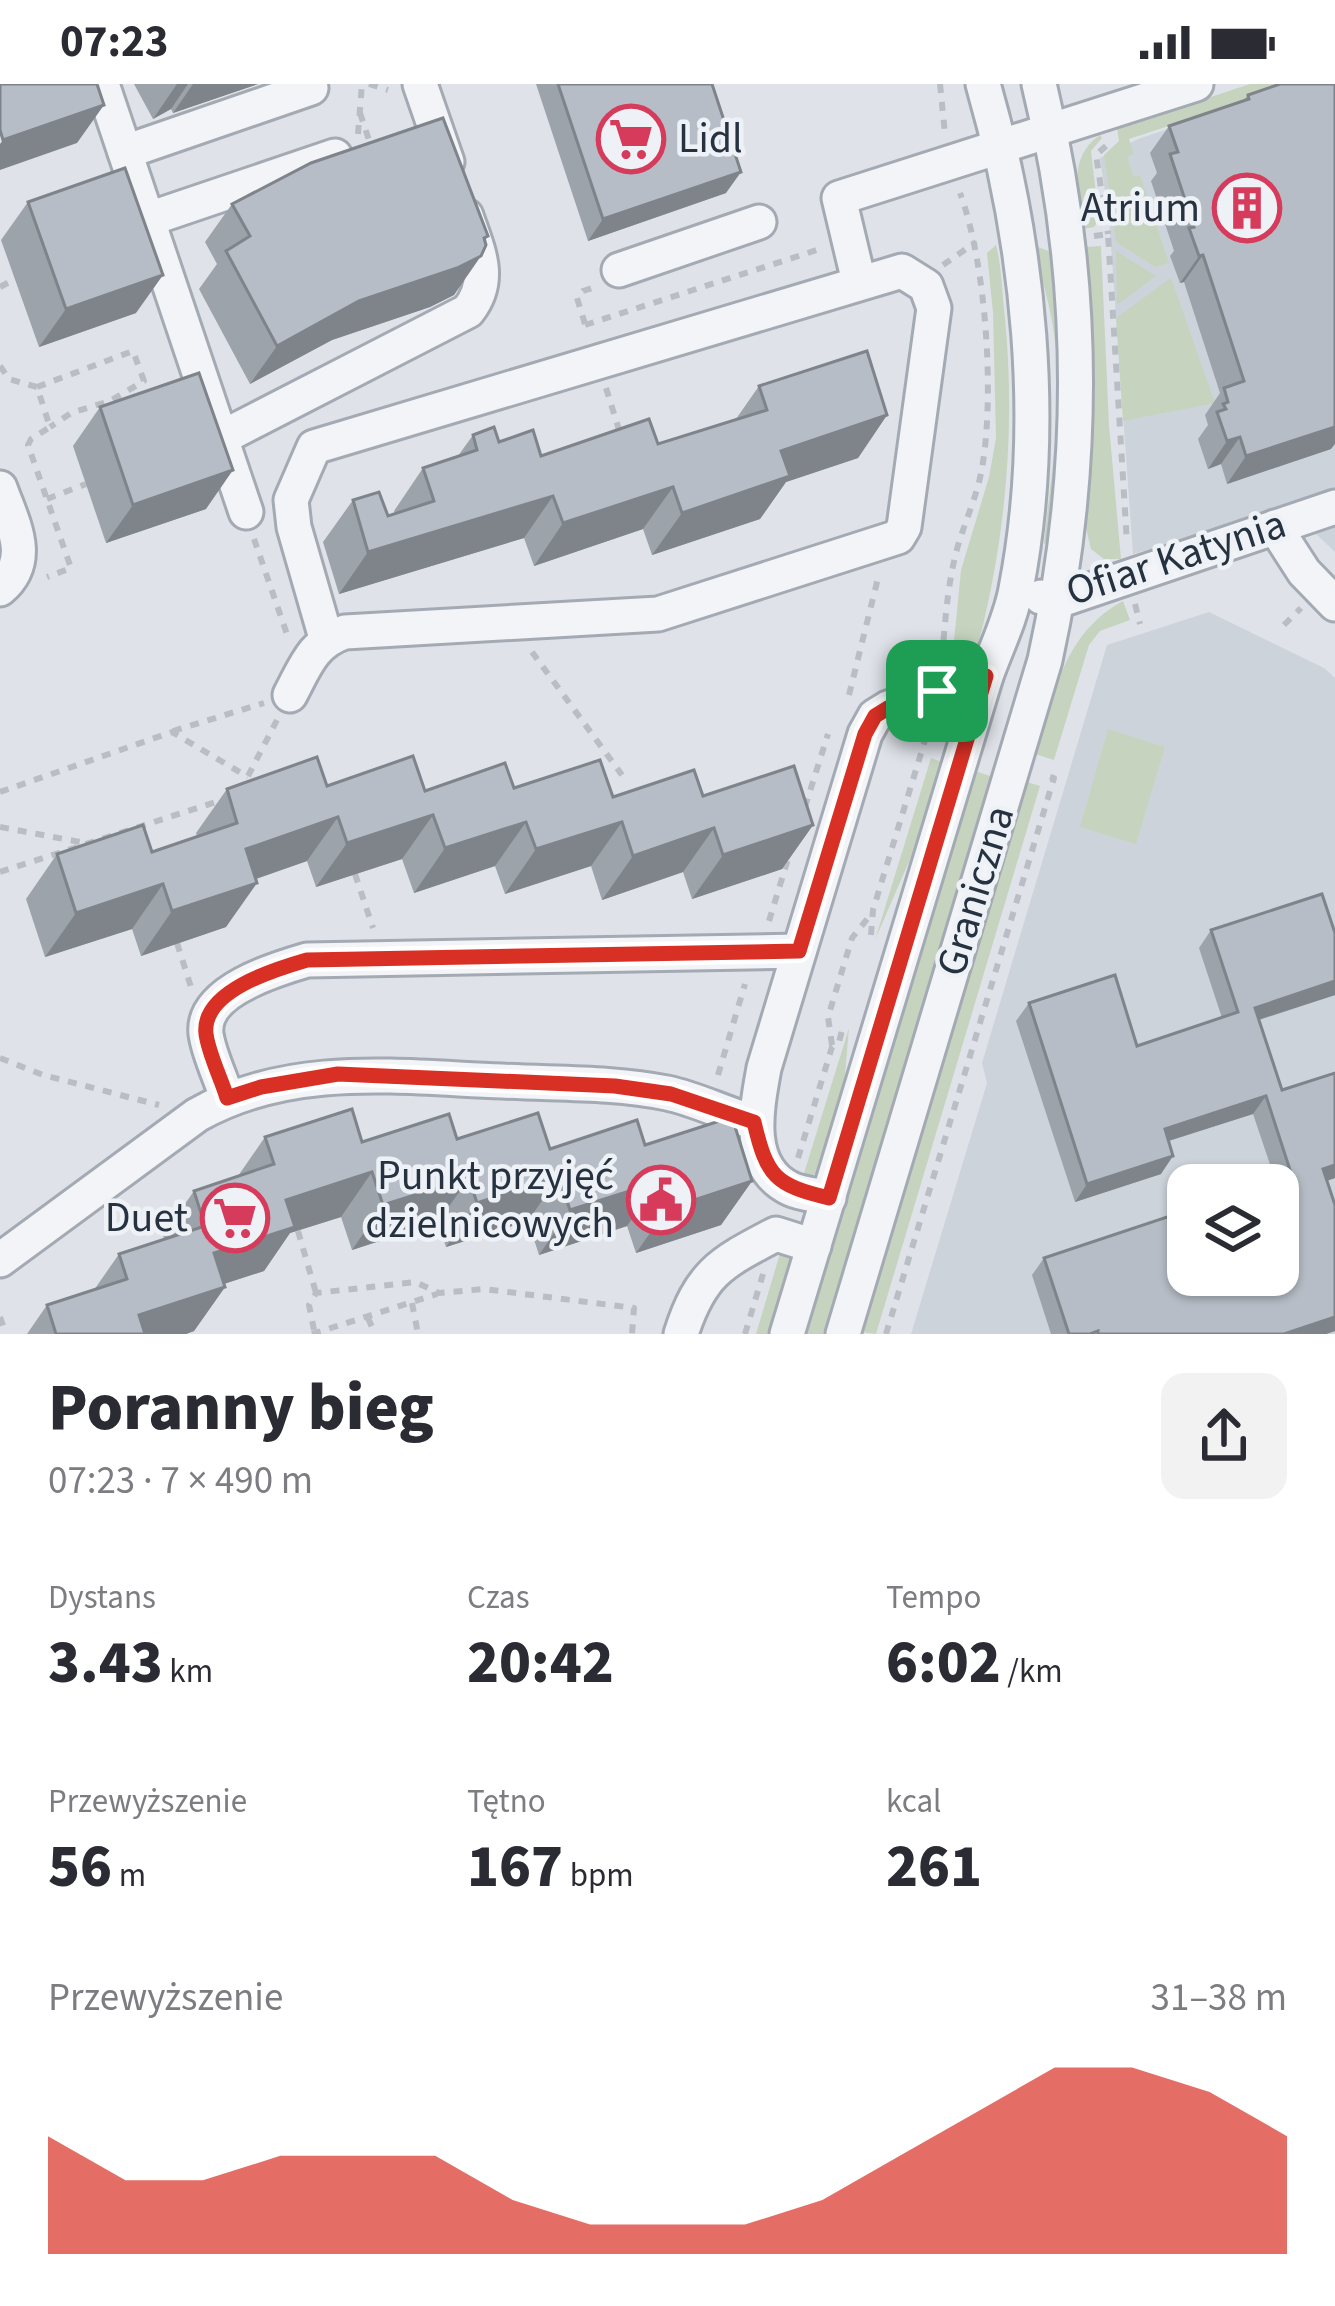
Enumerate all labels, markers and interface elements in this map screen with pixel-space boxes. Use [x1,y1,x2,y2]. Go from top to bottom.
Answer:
text: 07:23 [60,10,169,74]
supermarket icon: Lidl [596,104,666,174]
place label: Lidl [678,109,743,169]
building icon: Atrium [1212,173,1282,243]
place label: Atrium [1081,178,1200,238]
street label: Ofiar Katynia [1058,494,1294,622]
pin [886,640,988,742]
icon: arrive [904,658,970,724]
street label: Graniczna [922,798,1030,984]
place label: Punkt przyjęć dzielnicowych [365,1146,614,1254]
map controls [1167,1164,1299,1296]
button: layers [1167,1164,1299,1296]
public building icon: Punkt przyjęć dzielnicowych [626,1165,696,1235]
supermarket icon: Duet [200,1183,270,1253]
place label: Duet [105,1188,188,1248]
text: Poranny bieg [48,1361,434,1455]
button: share [1161,1373,1287,1499]
text: 07:23 · 7 × 490 m [48,1453,313,1509]
text: Dystans [48,1574,156,1621]
text: Czas [467,1574,530,1621]
text: Tempo [886,1574,981,1621]
text: 3.43 [48,1621,163,1706]
text: 20:42 [467,1621,614,1706]
text: 6:02 [886,1621,1001,1706]
text: km [163,1648,213,1695]
text: /km [1001,1648,1063,1695]
text: Przewyższenie [48,1778,247,1825]
text: Tętno [467,1778,546,1825]
text: kcal [886,1778,942,1825]
text: 56 [48,1825,112,1910]
text: 167 [467,1825,563,1910]
text: 261 [886,1825,982,1910]
text: m [112,1852,146,1899]
text: bpm [563,1852,634,1899]
text: Przewyższenie [48,1970,283,2026]
text: 31–38 m [1151,1970,1287,2026]

